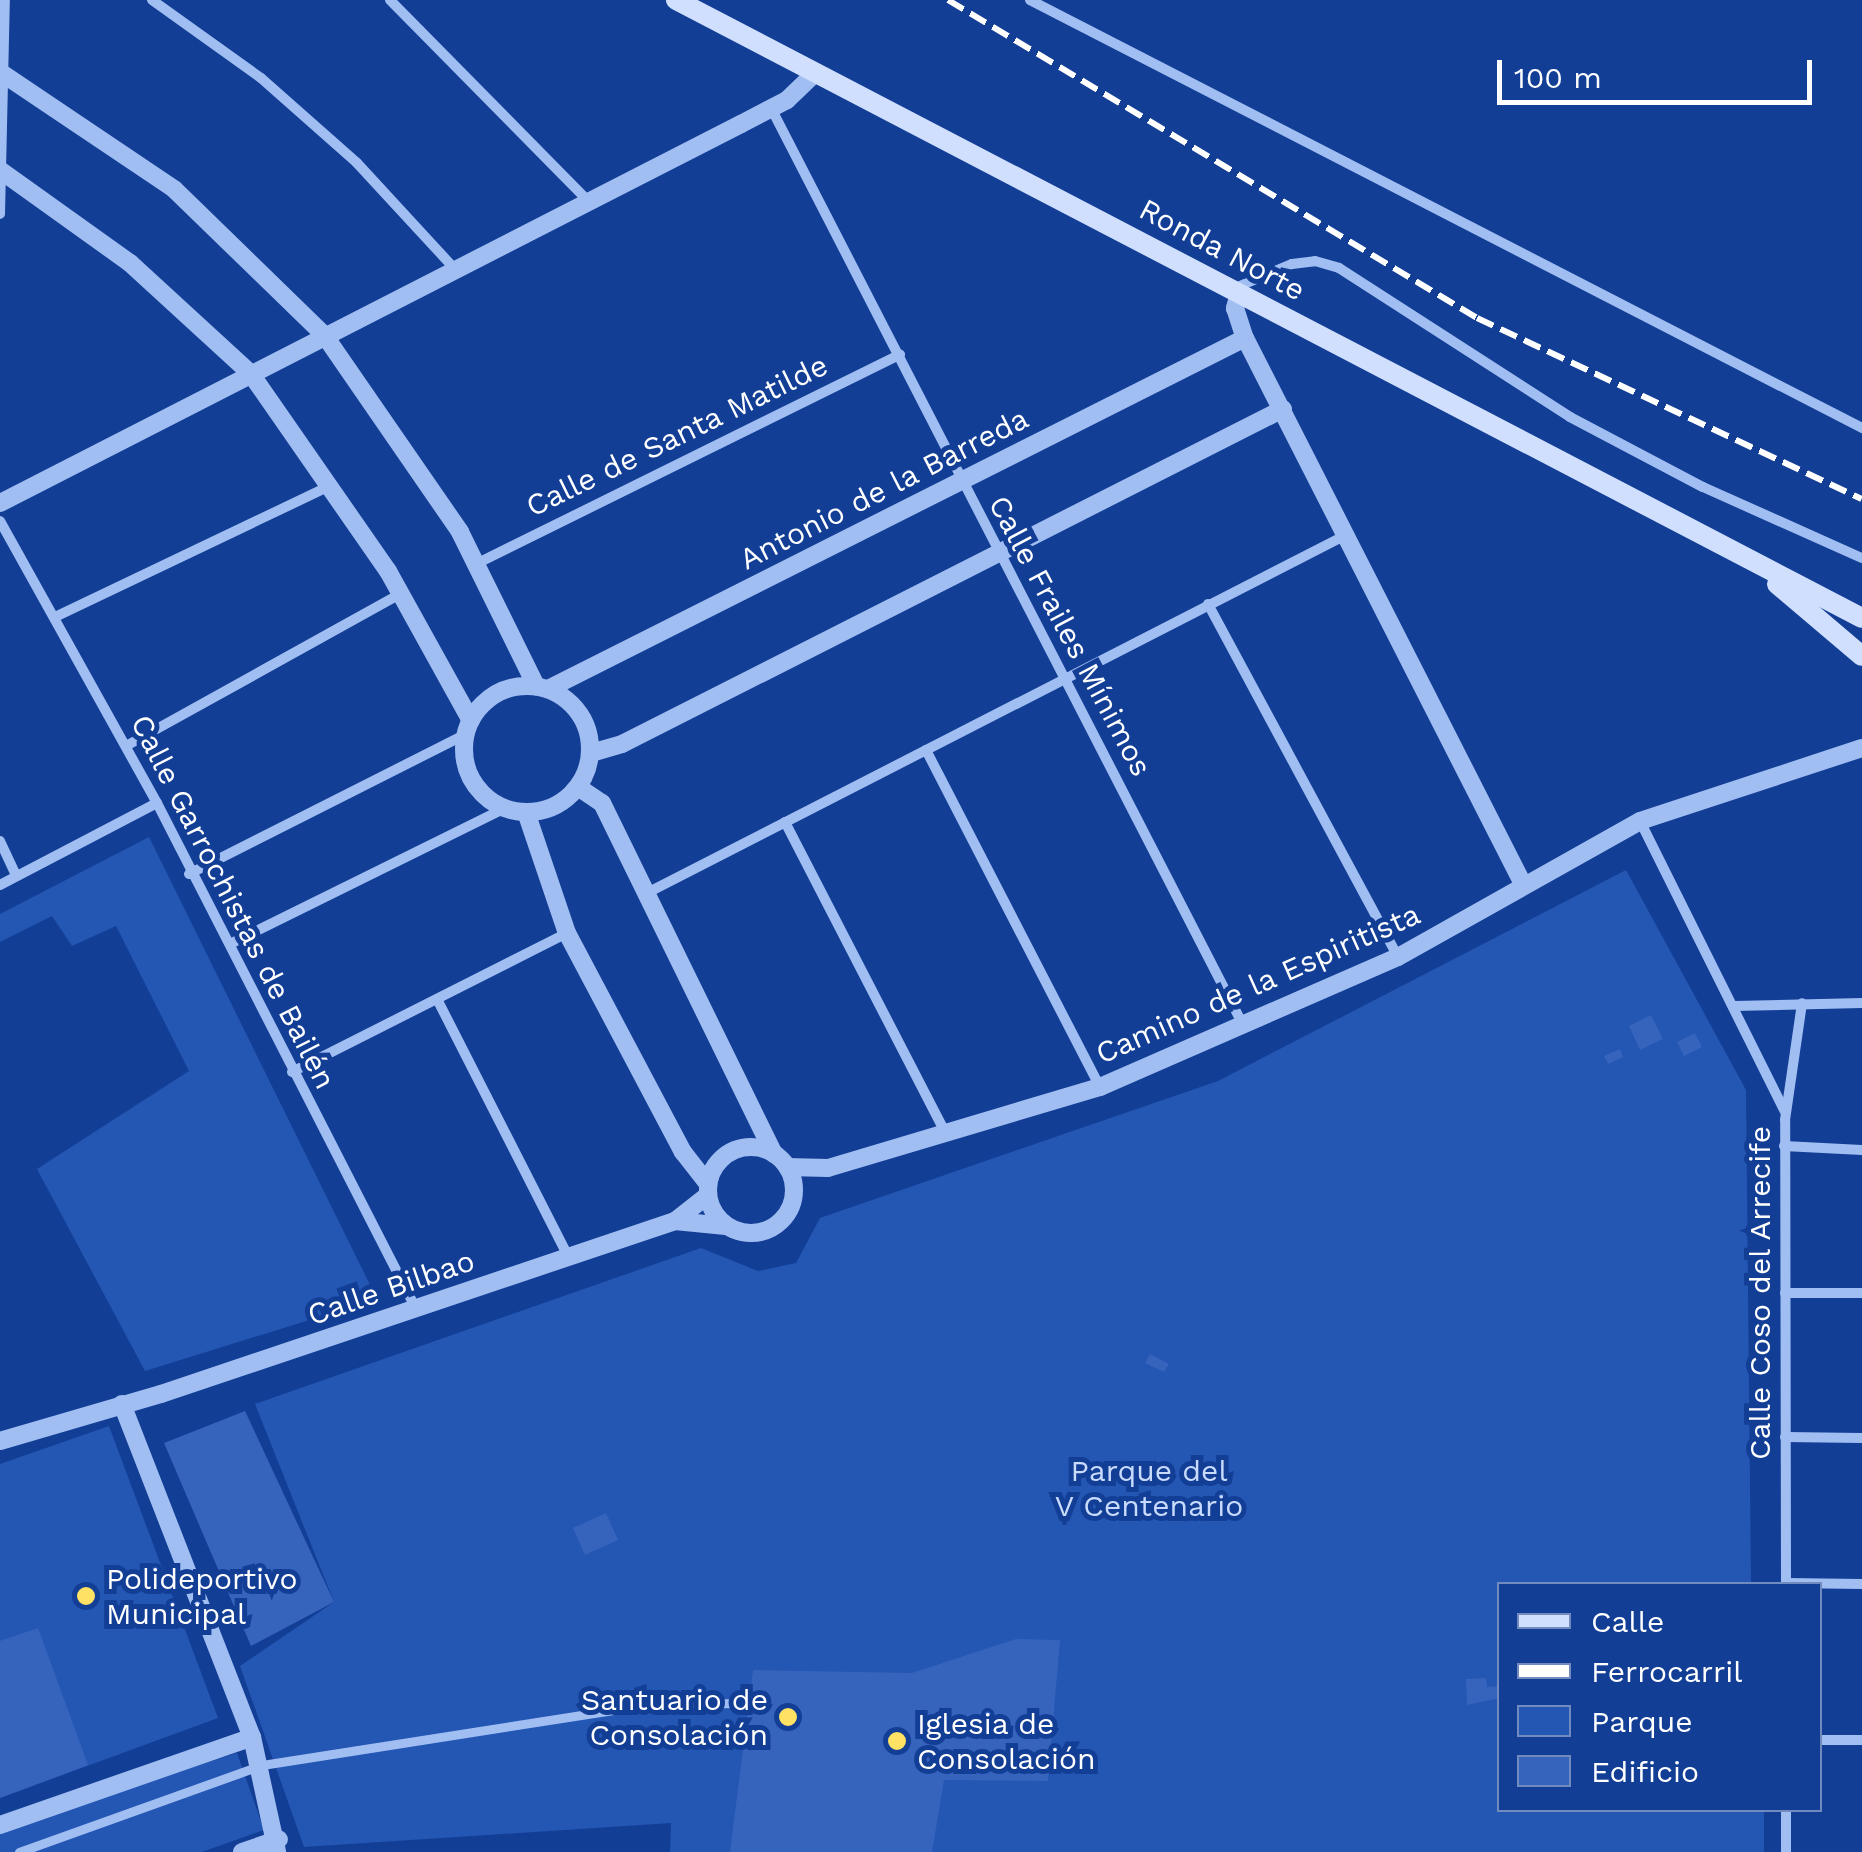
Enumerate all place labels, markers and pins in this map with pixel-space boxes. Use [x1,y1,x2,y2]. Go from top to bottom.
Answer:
place label: Polideportivo Municipal [106,1561,298,1632]
marker: Polideportivo Municipal [75,1585,97,1607]
place label: Santuario de Consolación [581,1682,768,1752]
marker: Santuario de Consolación [777,1706,799,1728]
place label: Iglesia de Consolación [917,1706,1095,1776]
marker: Iglesia de Consolación [886,1730,908,1752]

